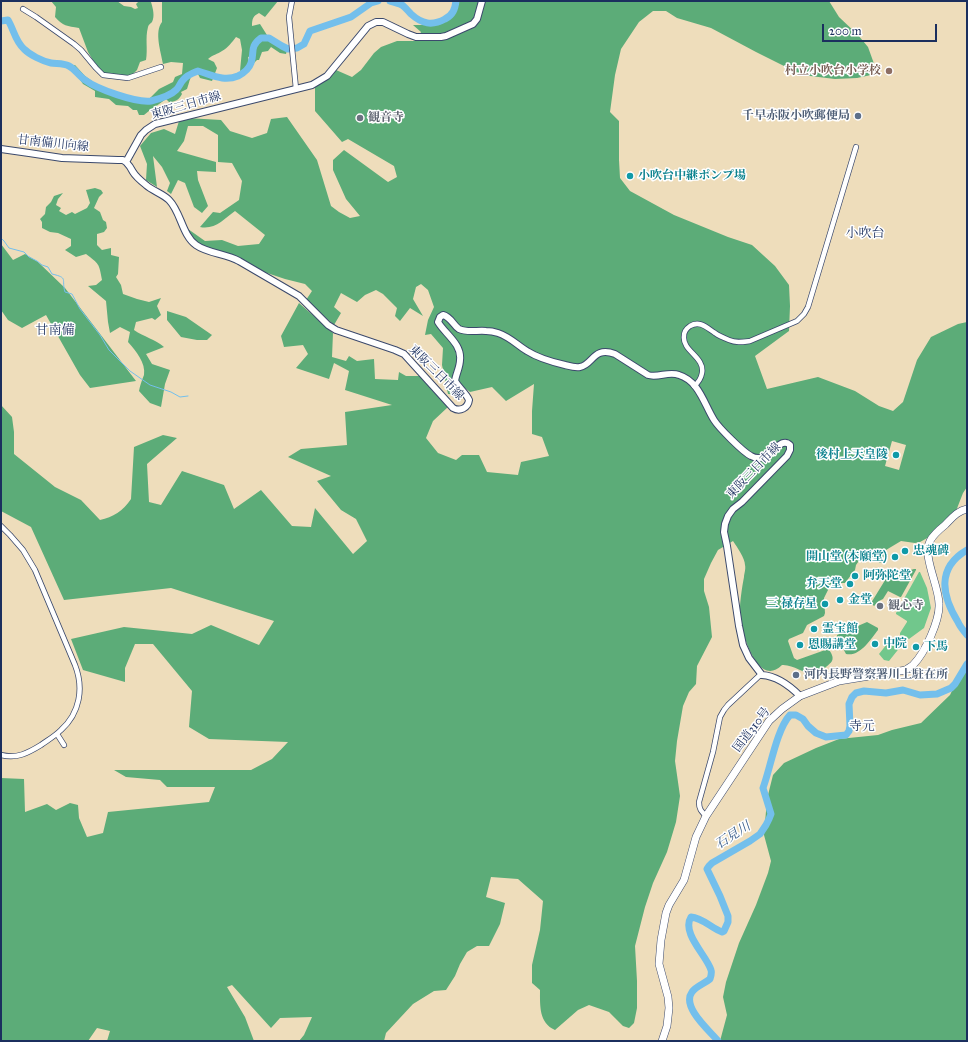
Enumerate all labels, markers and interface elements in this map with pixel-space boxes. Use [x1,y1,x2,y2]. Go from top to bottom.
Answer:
scale bar [824,16,939,42]
text: 200 m [829,24,862,38]
place label: 村立小吹台小学校 [785,64,881,78]
marker: 村立小吹台小学校 [884,66,894,76]
street label: 東阪三日市線 [149,89,223,123]
place label: 千早赤阪小吹郵便局 [742,109,850,123]
place label: 観音寺 [368,111,404,125]
marker: 千早赤阪小吹郵便局 [853,111,863,121]
marker: 観音寺 [355,113,365,123]
street label: 甘南備川向線 [16,133,90,155]
place label: 小吹台中継ポンプ場 [638,169,746,183]
marker: 小吹台中継ポンプ場 [625,171,635,181]
district label: 小吹台 [846,226,884,242]
district label: 甘南備 [36,323,74,339]
street label: 東阪三日市線 [405,342,467,404]
street label: 東阪三日市線 [724,440,784,502]
place label: 後村上天皇陵 [816,448,888,462]
marker: 後村上天皇陵 [891,450,901,460]
place label: 忠魂碑 [913,544,949,558]
marker: 忠魂碑 [900,546,910,556]
place label: 開山堂 (本願堂) [806,550,887,564]
marker: 開山堂 (本願堂) [890,552,900,562]
place label: 阿弥陀堂 [863,569,911,583]
marker: 阿弥陀堂 [850,571,860,581]
place label: 弁天堂 [806,577,842,591]
marker: 弁天堂 [845,579,855,589]
place label: 金堂 [848,593,872,607]
marker: 金堂 [835,595,845,605]
place label: 三 禄存星 [766,597,817,611]
marker: 三 禄存星 [820,599,830,609]
place label: 観心寺 [888,599,924,613]
marker: 観心寺 [875,601,885,611]
place label: 霊宝館 [822,622,858,636]
marker: 霊宝館 [809,624,819,634]
place label: 中院 [883,637,907,651]
place label: 恩賜講堂 [808,638,856,652]
marker: 中院 [870,639,880,649]
marker: 恩賜講堂 [795,640,805,650]
place label: 下馬 [924,640,948,654]
marker: 下馬 [911,642,921,652]
place label: 河内長野警察署川上駐在所 [804,668,948,682]
marker: 河内長野警察署川上駐在所 [791,670,801,680]
street label: 国道310号 [730,705,774,755]
district label: 寺元 [849,719,875,735]
water label: 石見川 [712,819,754,853]

